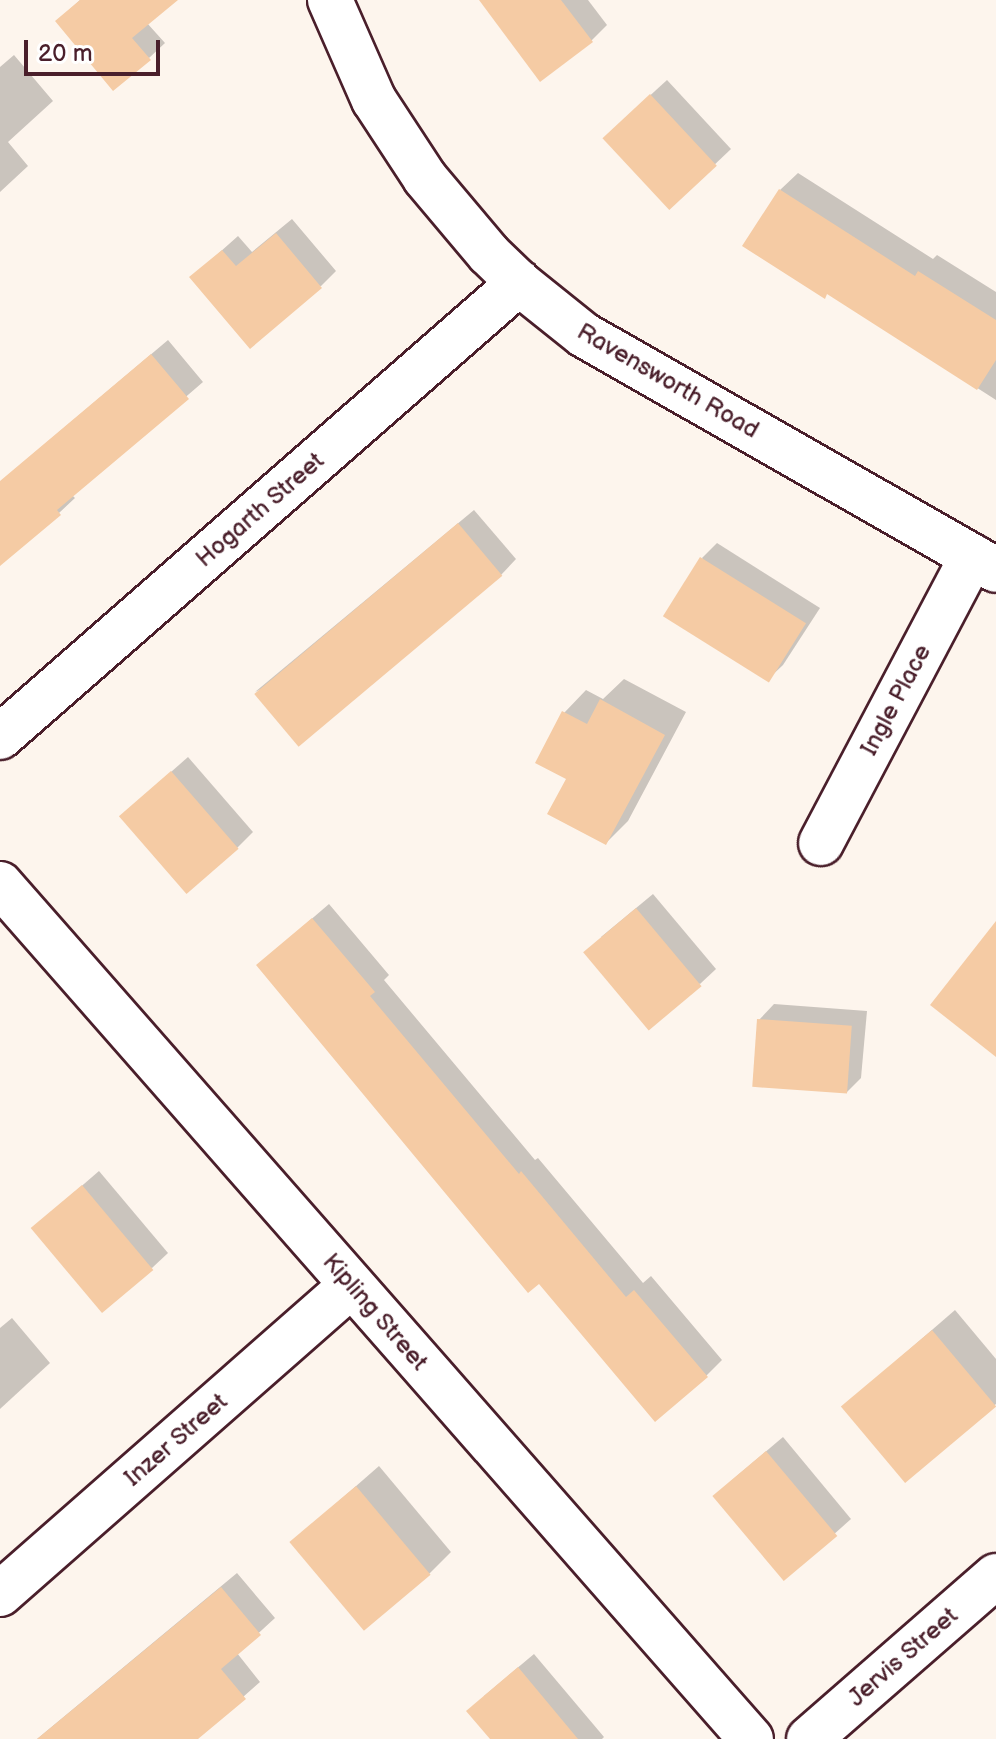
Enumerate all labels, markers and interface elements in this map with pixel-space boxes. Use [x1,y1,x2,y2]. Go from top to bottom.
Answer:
scale bar [28,24,164,74]
text: 20 m [38,39,93,68]
street label: Ravensworth Road [572,317,764,445]
street label: Hogarth Street [190,446,330,574]
street label: Ingle Place [855,640,937,760]
street label: Kipling Street [316,1248,434,1376]
street label: Inzer Street [118,1387,234,1493]
street label: Jervis Street [842,1601,964,1713]

